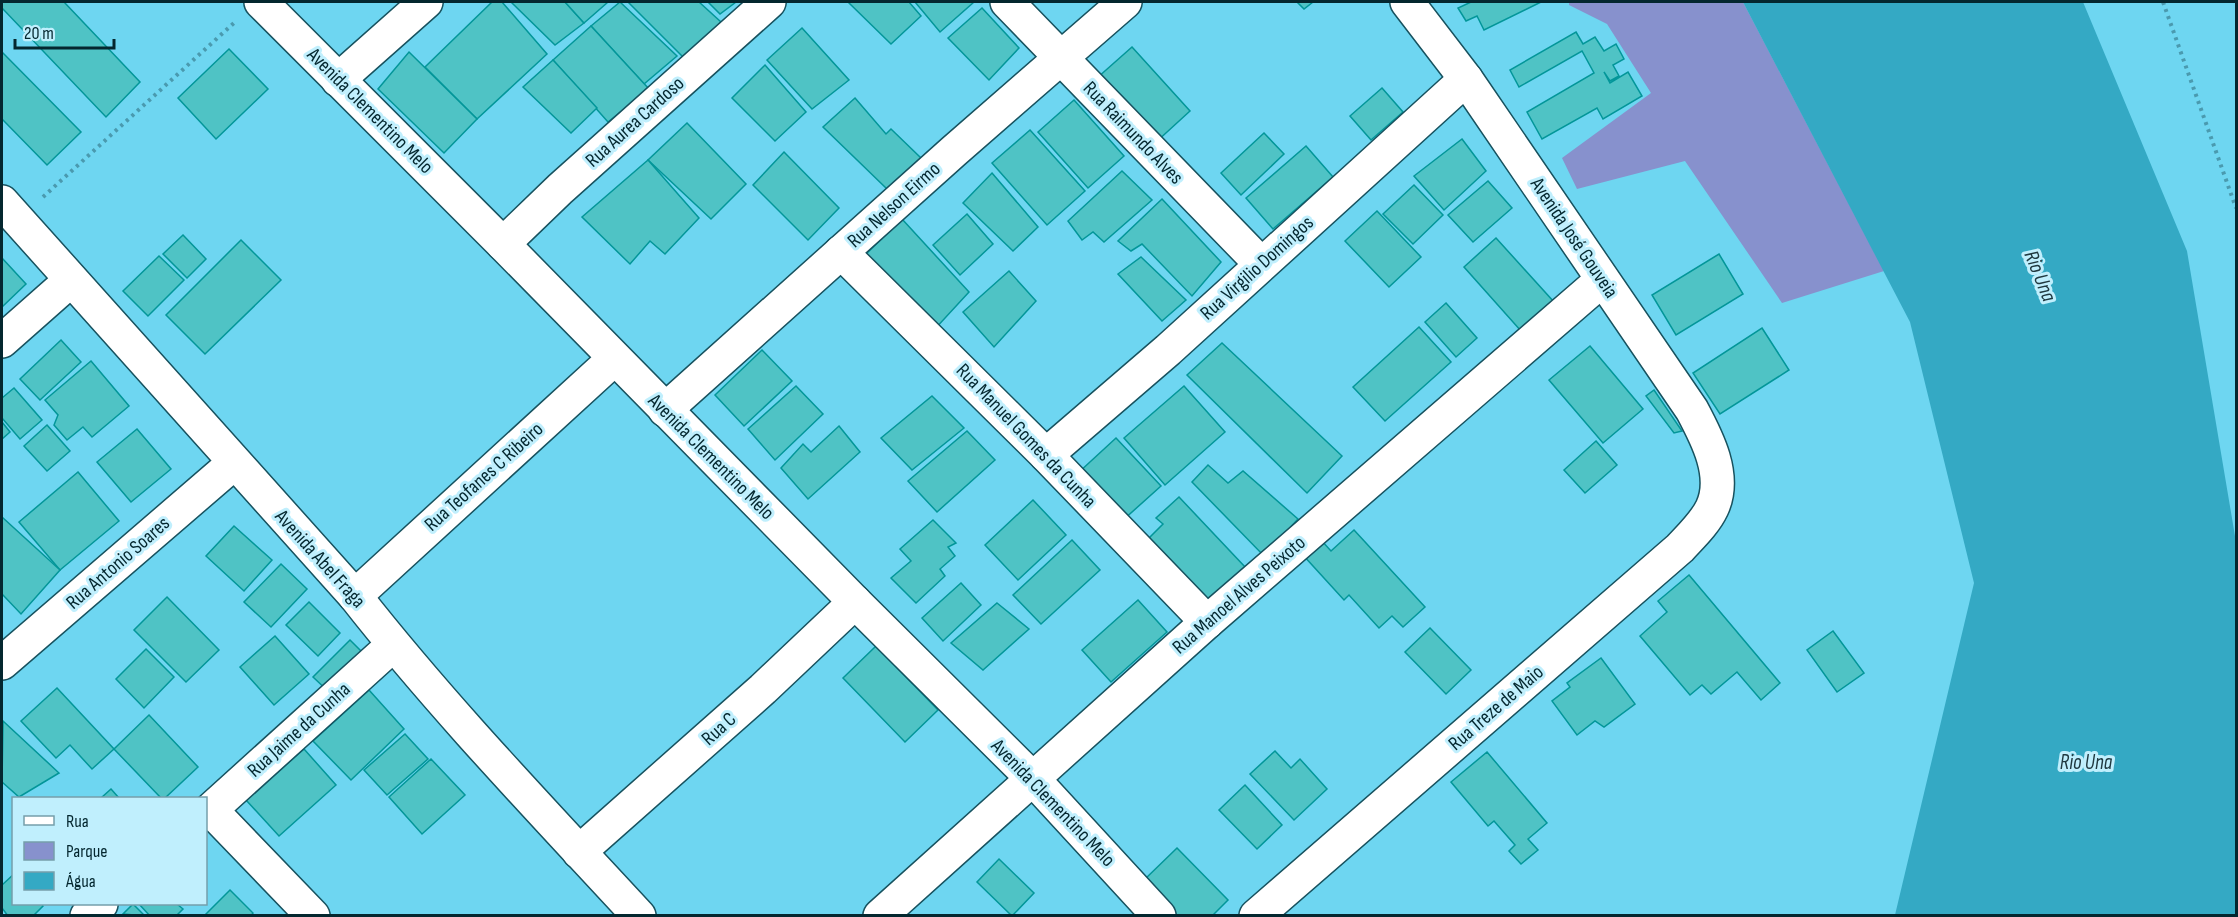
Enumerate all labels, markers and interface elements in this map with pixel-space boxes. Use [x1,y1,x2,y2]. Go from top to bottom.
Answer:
scale bar [15,12,114,50]
text: 20 m [24,23,54,44]
street label: Avenida Clementino Melo [301,42,438,179]
street label: Rua Aurea Cardoso [581,71,689,173]
street label: Rua Raimundo Alves [1078,77,1188,189]
street label: Rua Nelson Eirmo [843,157,945,253]
street label: Avenida José Gouveia [1524,172,1623,303]
street label: Rua Virgilio Domingos [1195,211,1319,325]
water label: Rio Una [2019,247,2062,306]
street label: Rua Manuel Gomes da Cunha [951,359,1101,513]
street label: Avenida Clementino Melo [642,388,779,525]
street label: Rua Teofanes C Ribeiro [420,417,548,537]
street label: Avenida Abel Fraga [269,504,370,613]
street label: Rua Antonio Soares [61,512,175,614]
street label: Rua Manoel Alves Peixoto [1168,531,1310,659]
street label: Rua Treze de Maio [1444,660,1548,756]
street label: Rua Jaime da Cunha [243,678,355,782]
street label: Rua C [697,707,741,751]
street label: Avenida Clementino Melo [985,733,1120,872]
water label: Rio Una [2060,750,2113,775]
legend [12,797,207,905]
text: Rua [66,811,89,832]
text: Parque [66,841,107,862]
text: Água [65,871,96,892]

